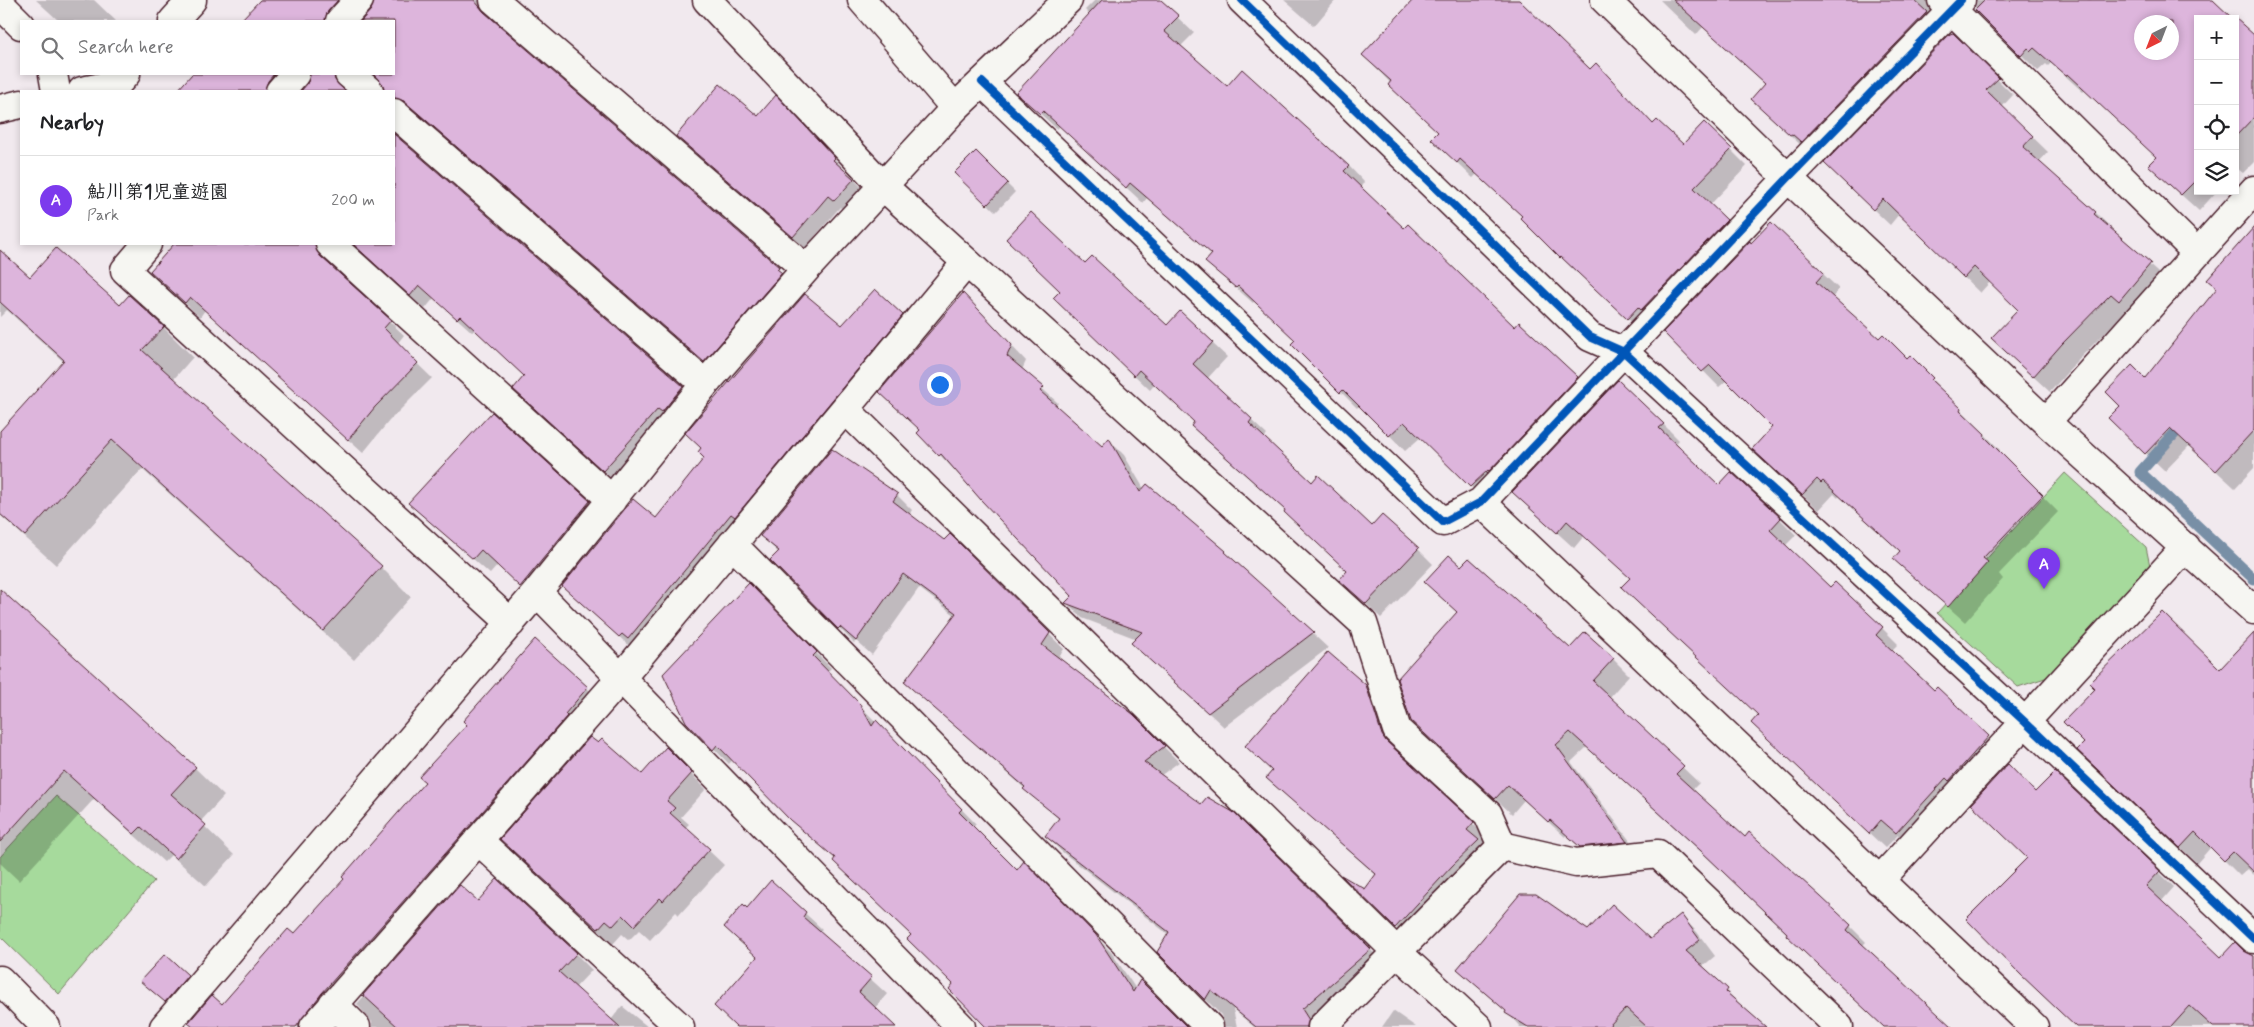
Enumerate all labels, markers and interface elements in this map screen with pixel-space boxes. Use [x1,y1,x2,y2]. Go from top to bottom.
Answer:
north arrow [2134,15,2179,60]
map controls [2194,15,2239,195]
button: + [2194,15,2239,60]
search box [20,20,395,75]
icon: search [38,34,66,62]
text: Search here [78,35,174,60]
button: − [2194,60,2239,105]
button: locate [2194,105,2239,150]
text: Nearby [40,109,104,137]
button: layers [2194,150,2239,195]
text: 鮎川第1児童遊園 [87,180,229,205]
text: A [51,190,61,211]
text: 200 m [331,190,375,211]
text: Park [87,205,119,226]
your location [927,372,953,398]
pin: A [2028,548,2060,589]

